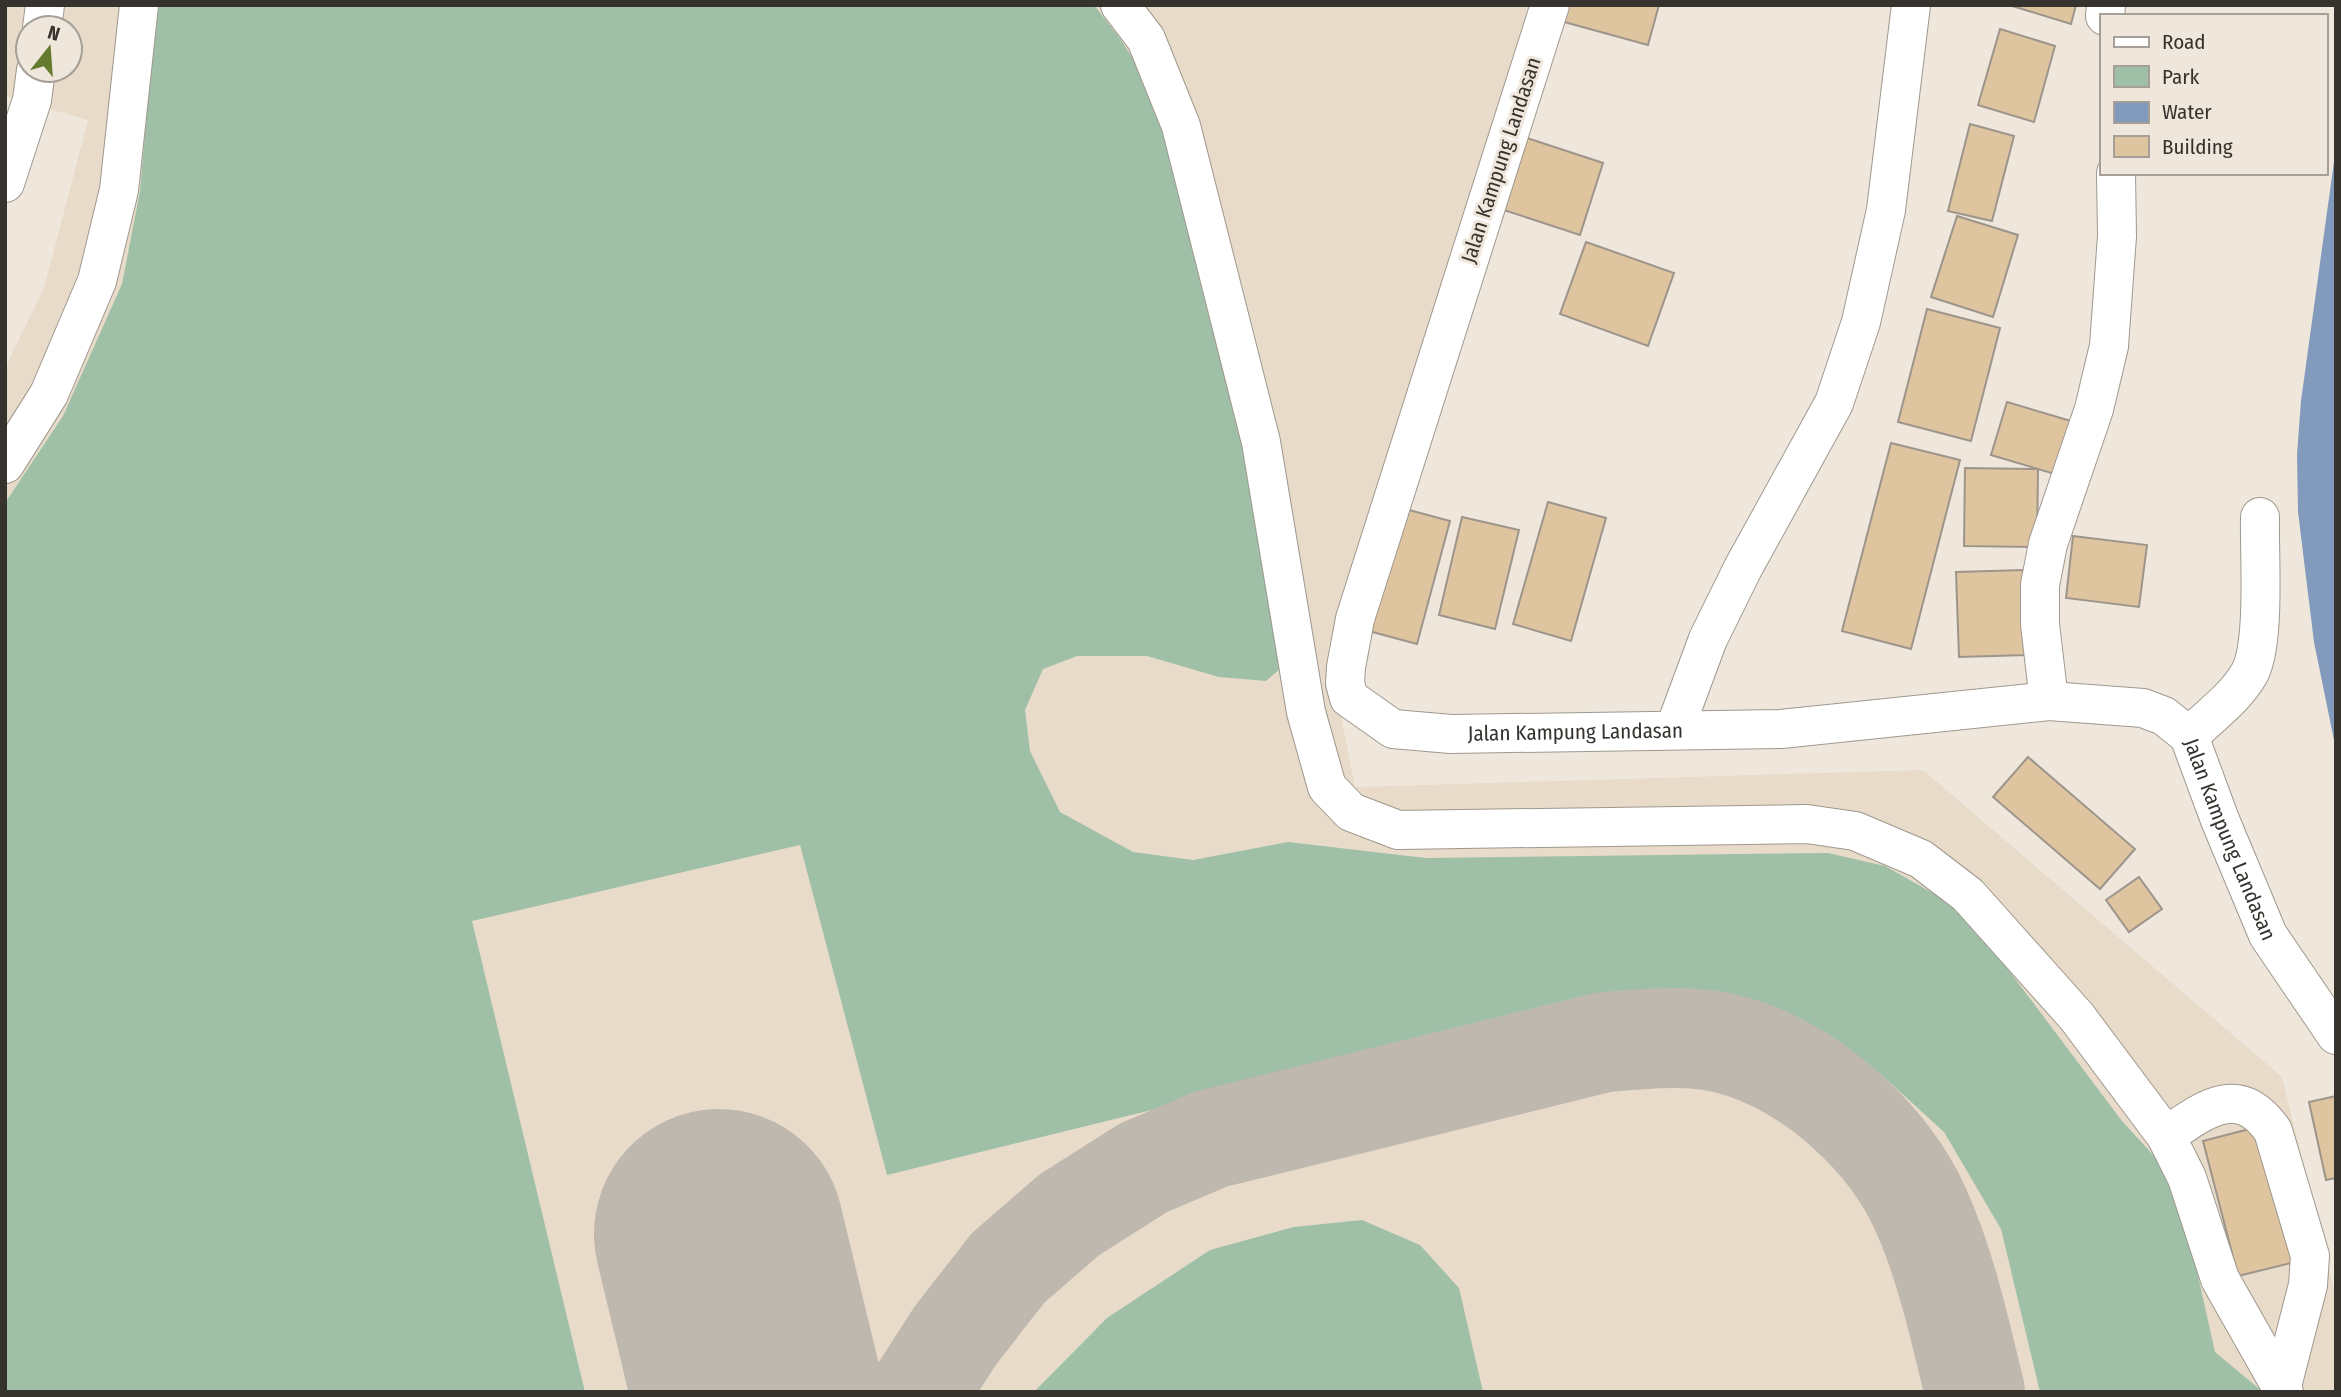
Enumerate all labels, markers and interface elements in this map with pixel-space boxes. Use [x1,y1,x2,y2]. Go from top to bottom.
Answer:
north arrow [14,14,84,84]
legend [2100,14,2327,175]
text: N [45,21,63,46]
text: Road [2162,29,2206,55]
street label: Jalan Kampung Landasan [1455,54,1547,266]
text: Park [2162,64,2200,90]
text: Water [2162,99,2212,125]
text: Building [2162,134,2233,160]
street label: Jalan Kampung Landasan [1468,717,1683,747]
street label: Jalan Kampung Landasan [2178,735,2282,944]

